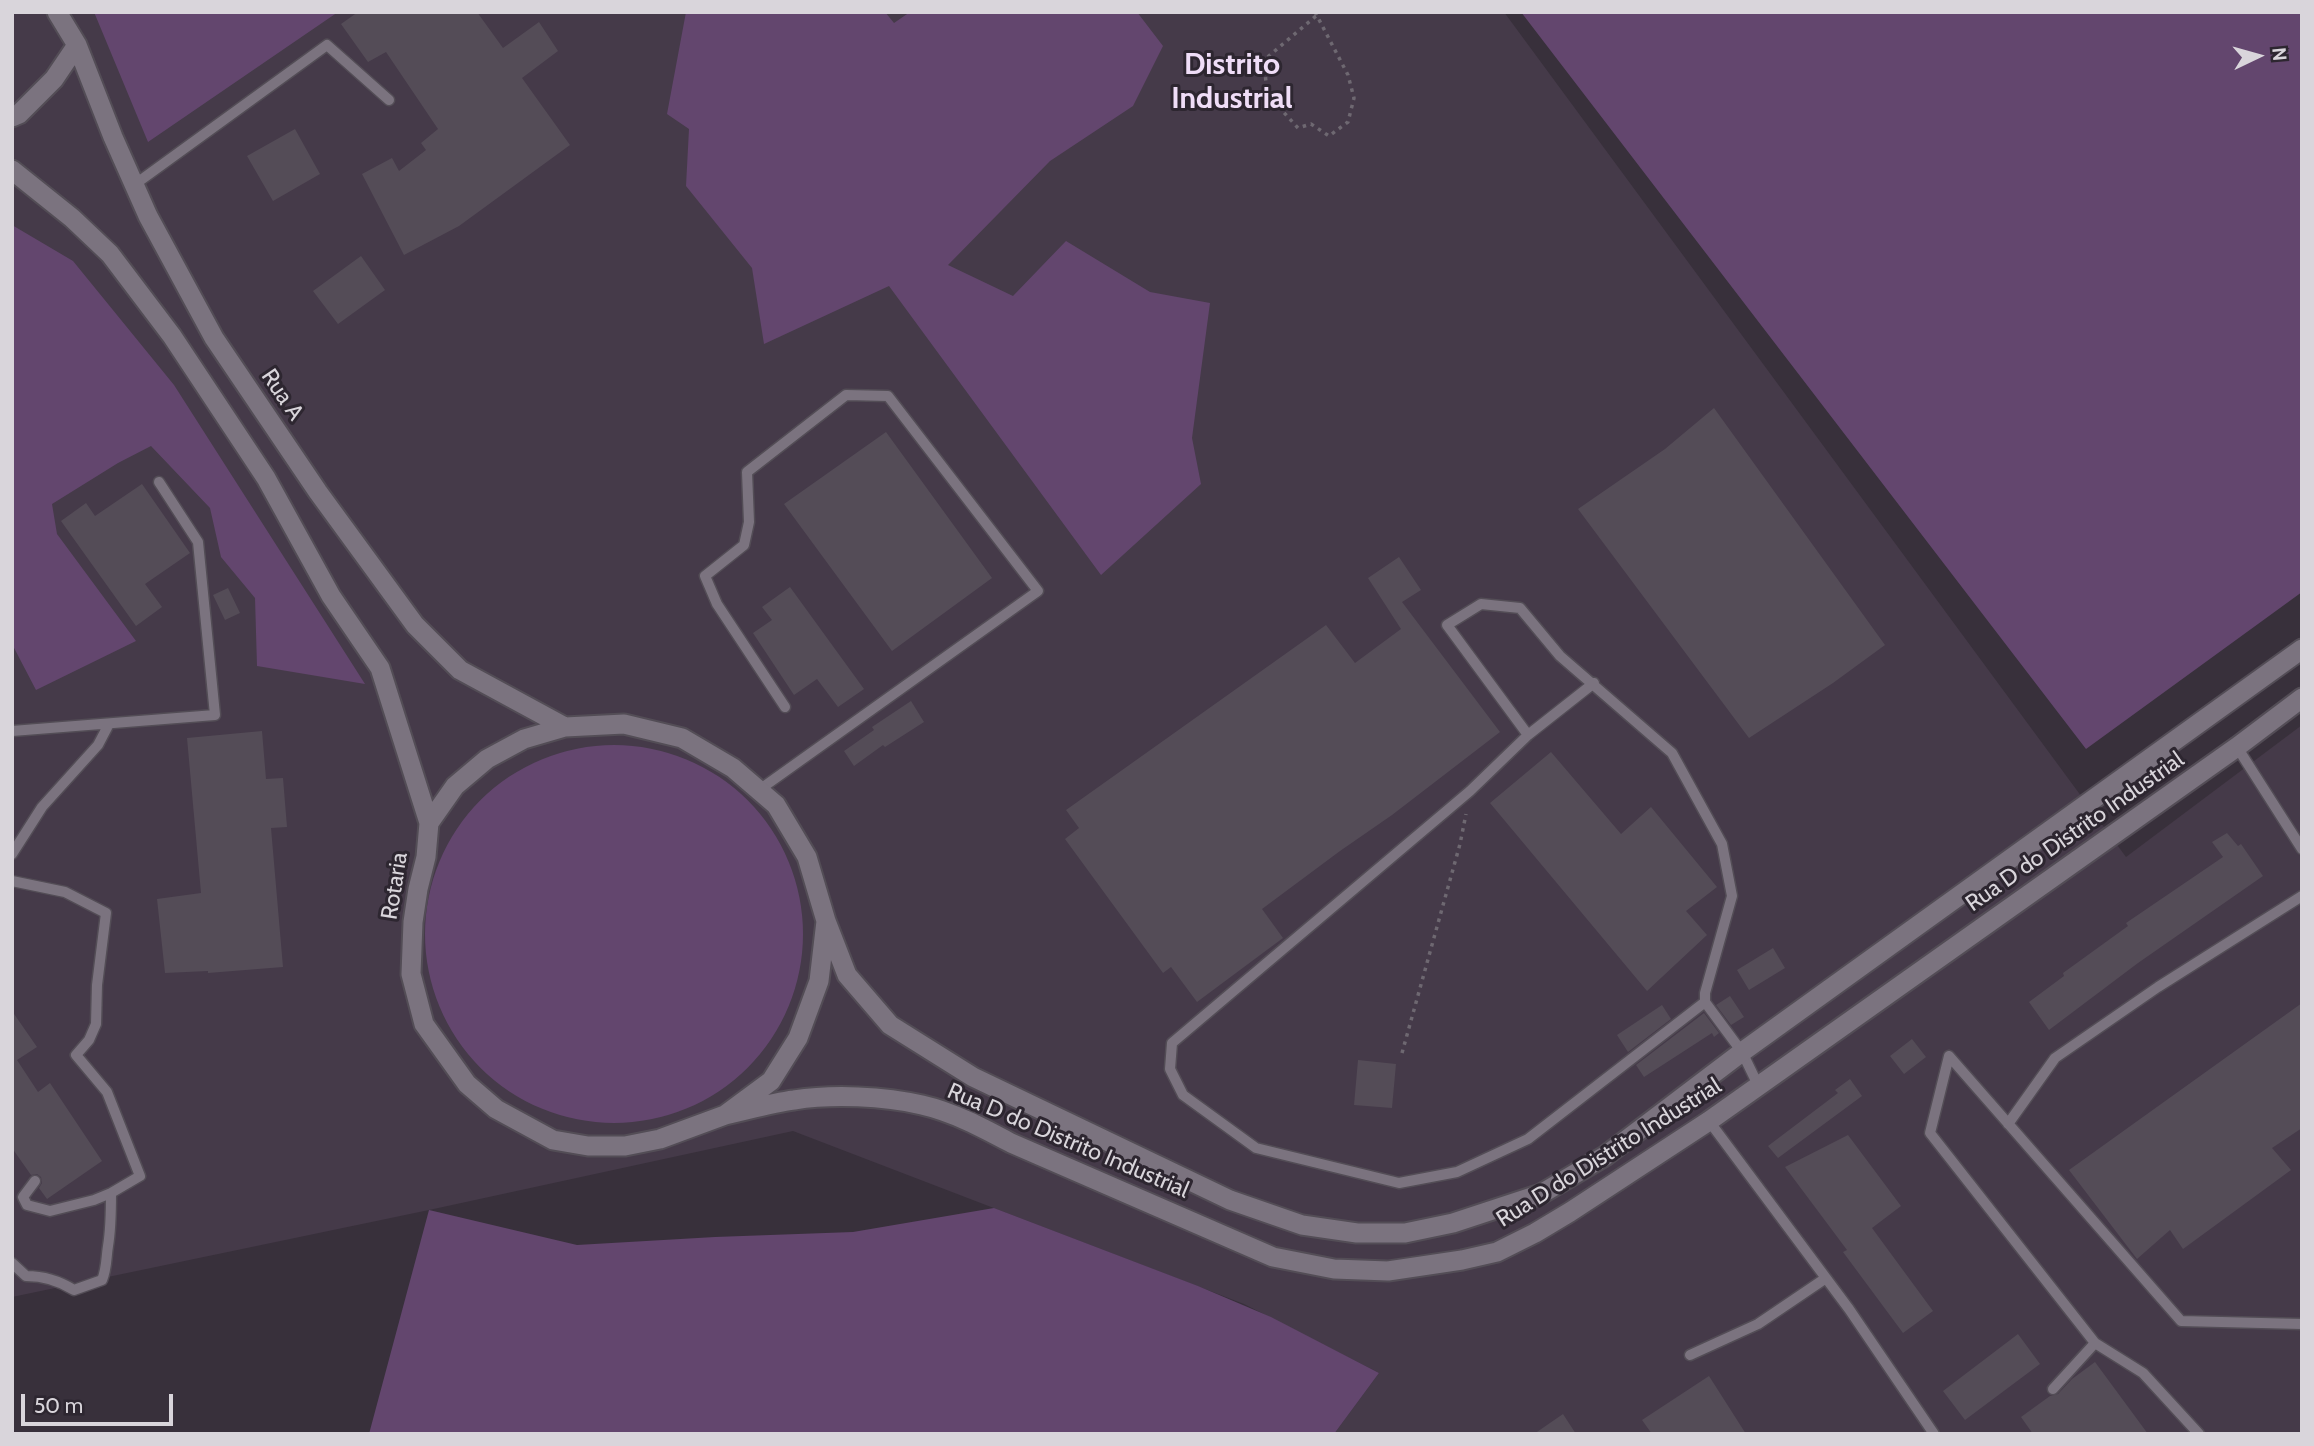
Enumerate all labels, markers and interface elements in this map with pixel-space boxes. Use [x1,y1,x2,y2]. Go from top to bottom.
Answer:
north arrow [2223,21,2293,91]
text: N [2267,46,2291,62]
district label: Distrito Industrial [1171,47,1293,118]
street label: Rua A [255,364,309,426]
street label: Rua D do Distrito Industrial [1961,746,2189,918]
street label: Rotaria [376,850,414,922]
street label: Rua D do Distrito Industrial [1491,1072,1727,1234]
street label: Rua D do Distrito Industrial [943,1078,1193,1204]
scale bar [24,1380,177,1424]
text: 50 m [34,1393,83,1418]

